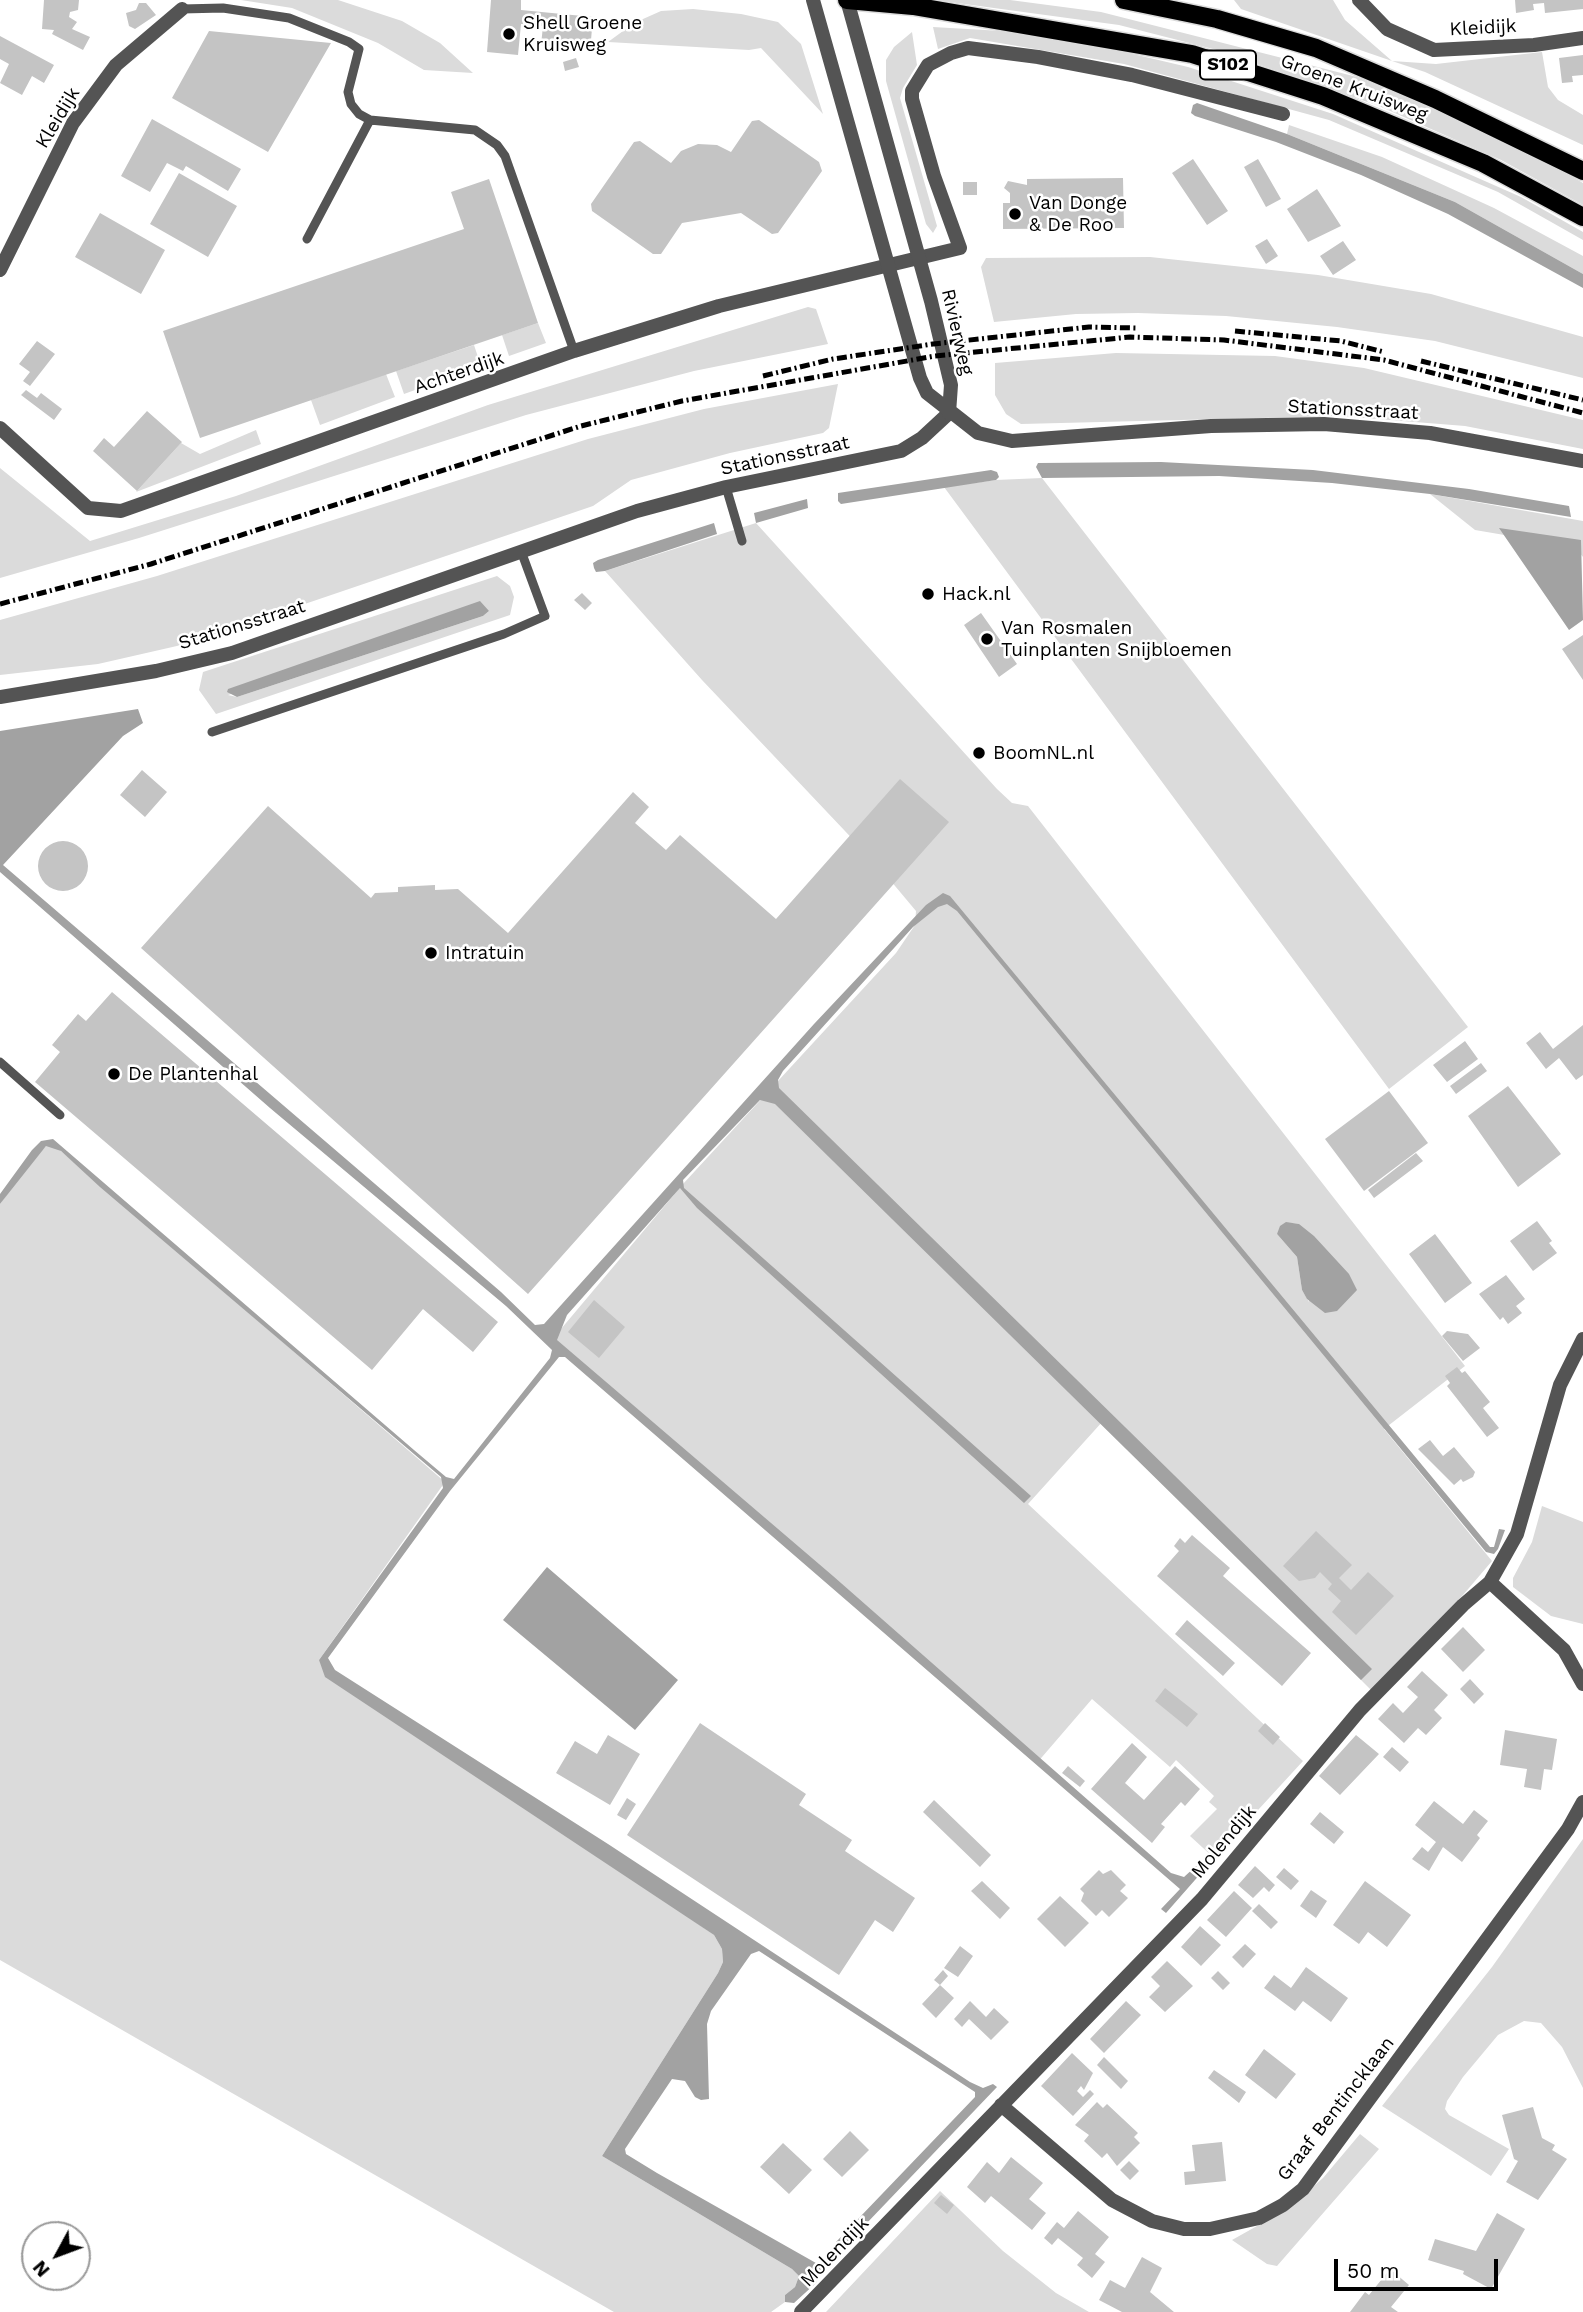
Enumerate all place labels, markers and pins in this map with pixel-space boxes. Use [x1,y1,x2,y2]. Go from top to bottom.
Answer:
place label: Shell Groene Kruisweg [523,12,642,56]
marker: Shell Groene Kruisweg [501,26,517,42]
place label: Van Donge & De Roo [1029,192,1127,236]
marker: Van Donge & De Roo [1007,206,1023,222]
place label: Hack.nl [942,583,1011,605]
marker: Hack.nl [920,586,936,602]
place label: Van Rosmalen Tuinplanten Snijbloemen [1001,617,1232,661]
marker: Van Rosmalen Tuinplanten Snijbloemen [979,631,995,647]
place label: BoomNL.nl [993,742,1094,764]
marker: BoomNL.nl [971,745,987,761]
place label: Intratuin [445,942,524,964]
marker: Intratuin [423,945,439,961]
place label: De Plantenhal [128,1063,258,1085]
marker: De Plantenhal [106,1066,122,1082]

